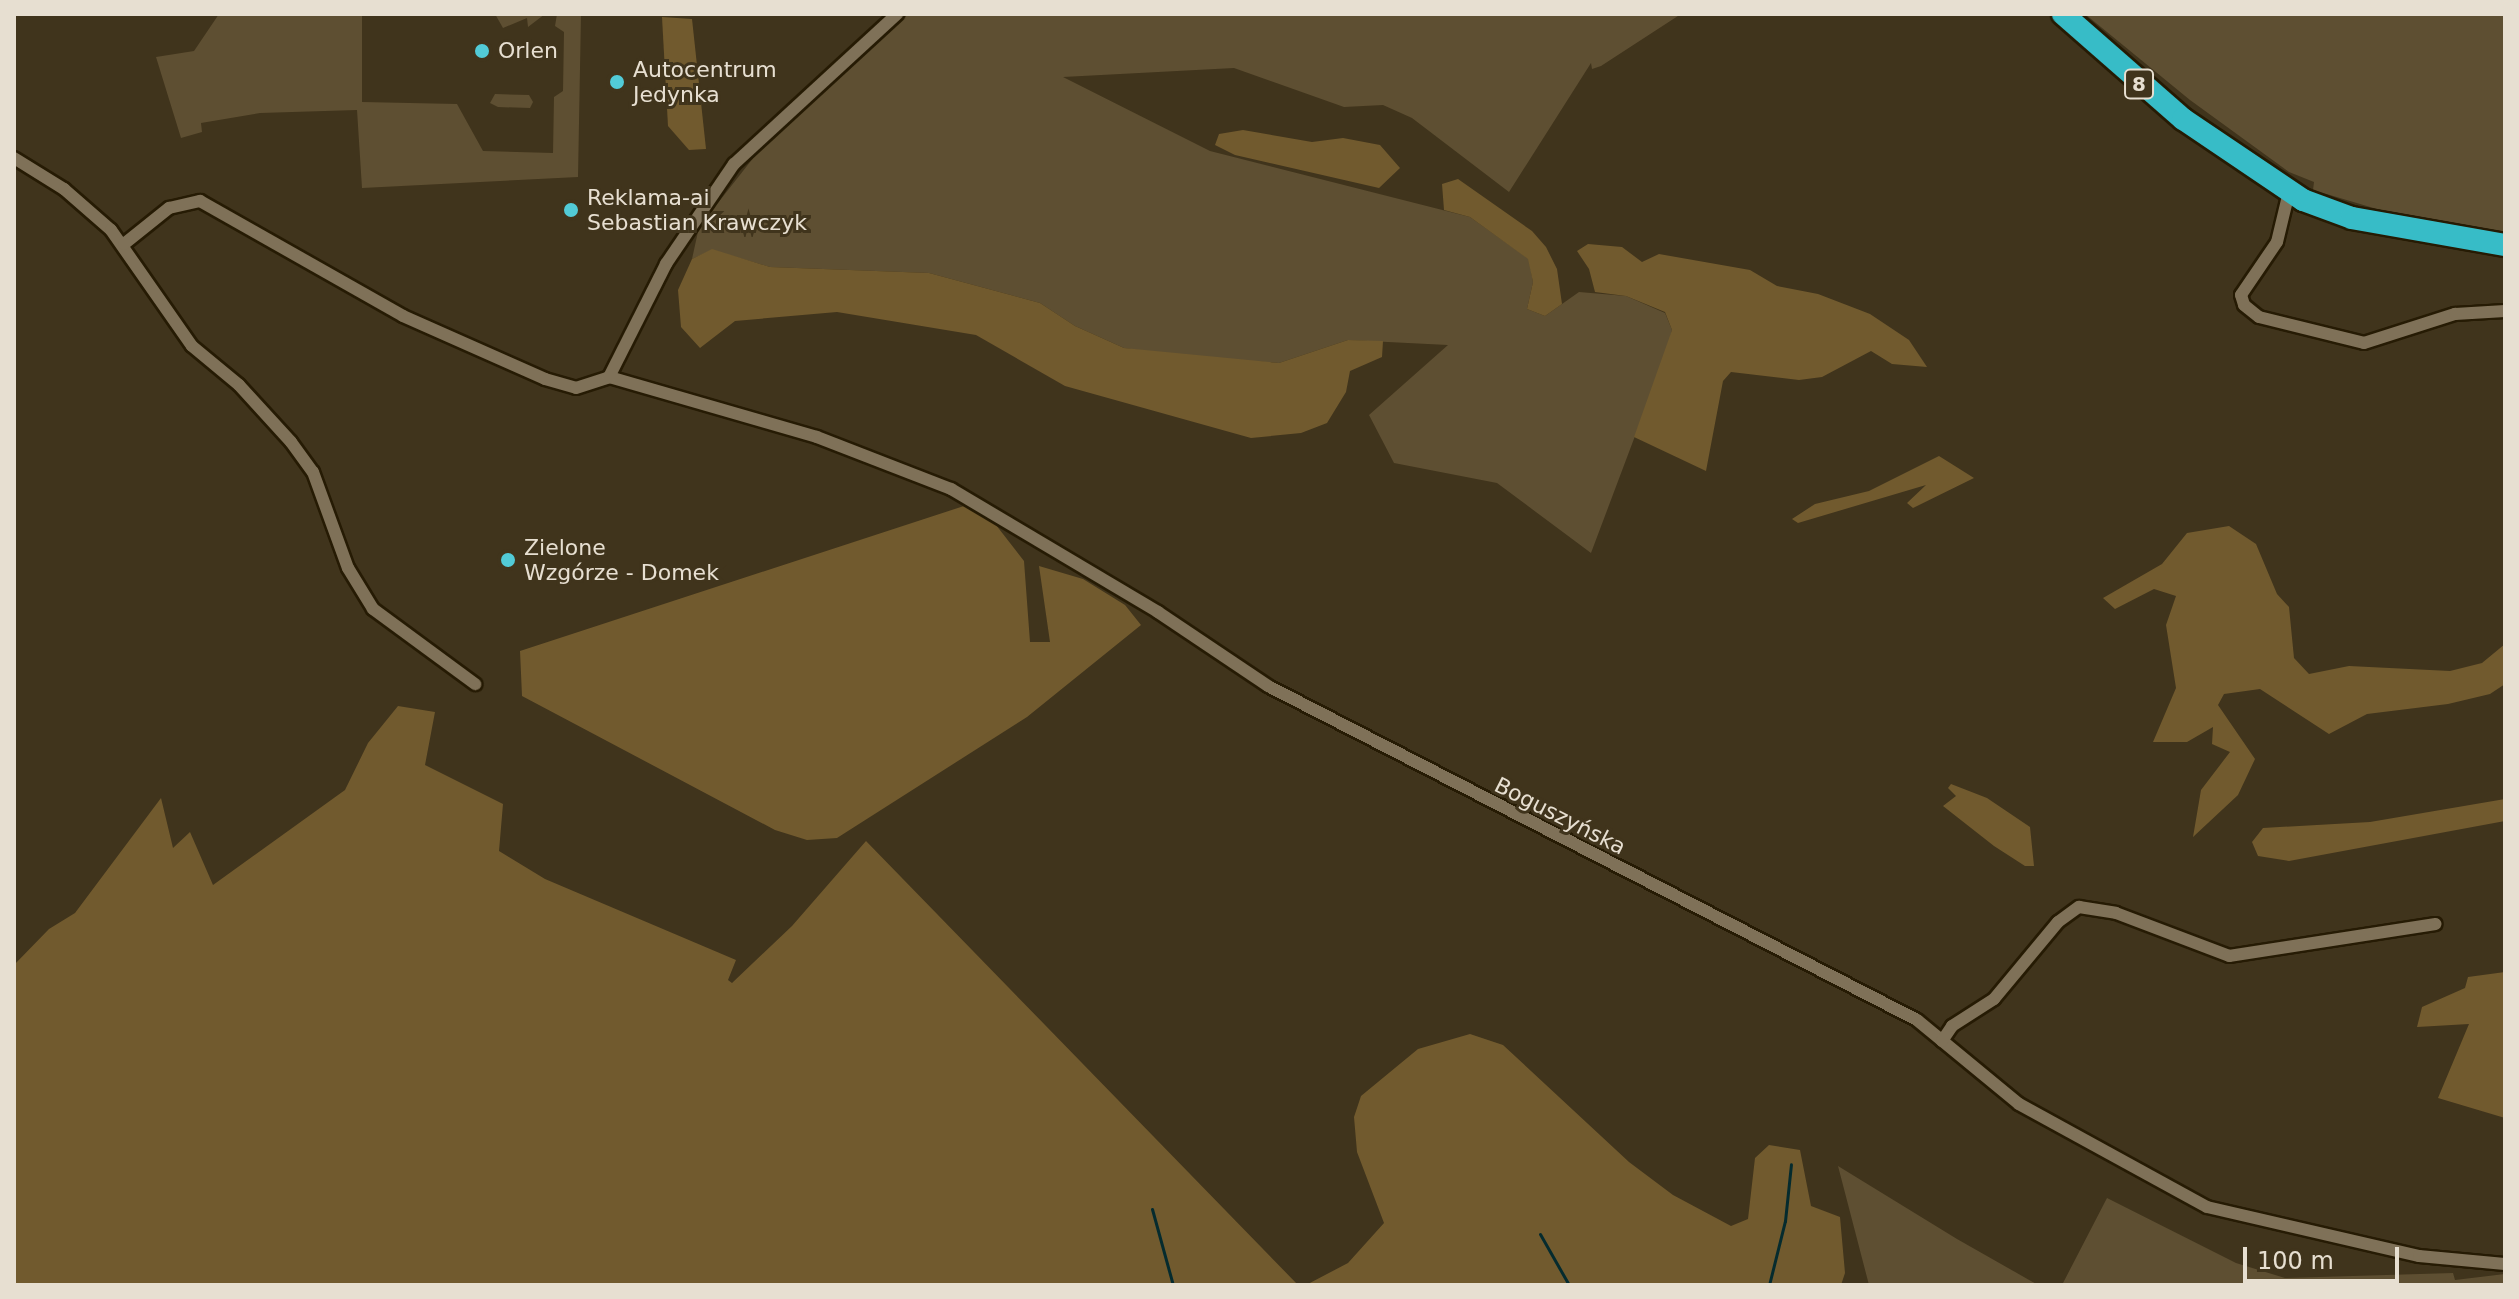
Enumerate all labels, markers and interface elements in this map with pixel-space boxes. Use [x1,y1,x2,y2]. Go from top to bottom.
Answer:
place label: Orlen [498,38,558,64]
marker: Orlen [473,42,491,60]
place label: Autocentrum Jedynka [633,56,777,108]
road number: 8 [2123,68,2155,100]
marker: Autocentrum Jedynka [608,73,626,91]
place label: Reklama-ai Sebastian Krawczyk [587,184,807,236]
marker: Reklama-ai Sebastian Krawczyk [562,201,580,219]
place label: Zielone Wzgórze - Domek [524,534,719,586]
marker: Zielone Wzgórze - Domek [499,551,517,569]
street label: Boguszyńska [1490,772,1630,860]
scale bar [2247,1231,2403,1281]
text: 100 m [2257,1247,2334,1275]

